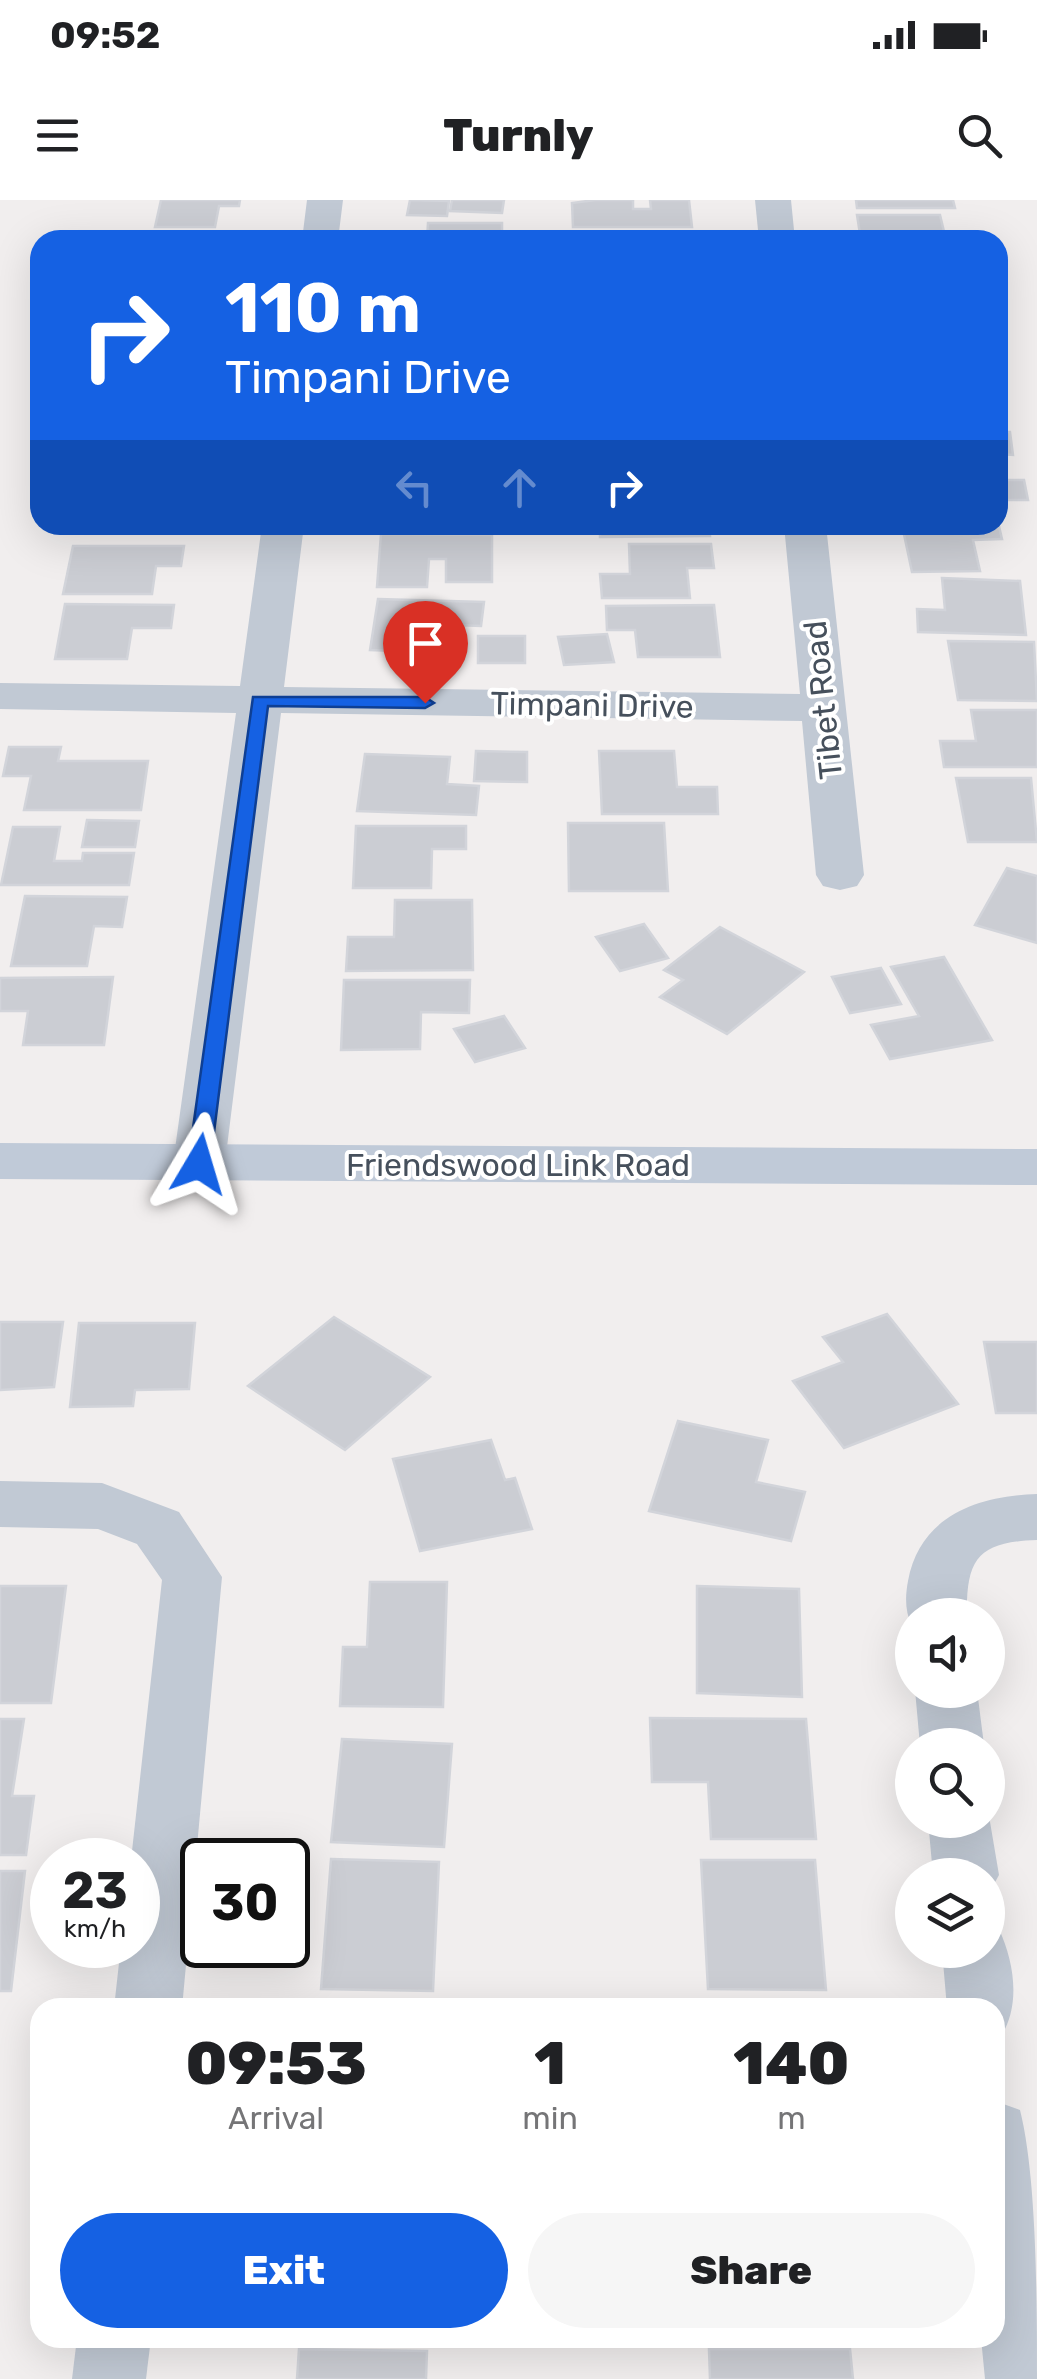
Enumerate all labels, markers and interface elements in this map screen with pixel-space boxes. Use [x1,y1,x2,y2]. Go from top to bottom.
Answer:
text: 09:52 [50,12,161,58]
icon: menu [30,108,85,163]
icon: search [952,108,1007,163]
text: Turnly [443,109,594,162]
text: 110 m [225,267,421,350]
icon: right [60,270,190,400]
text: Timpani Drive [225,351,511,404]
icon: left [387,460,442,515]
icon: ahead [492,460,547,515]
icon: right [597,460,652,515]
pin [383,601,468,704]
icon: arrive [398,616,453,671]
street label: Tibet Road [796,619,850,781]
street label: Timpani Drive [490,684,694,726]
position arrow [147,1112,251,1216]
street label: Friendswood Link Road [346,1146,690,1184]
map controls [895,1598,1005,1968]
button: sound [895,1598,1005,1708]
button: search [895,1728,1005,1838]
speed limit sign: 30 [180,1838,310,1968]
button: layers [895,1858,1005,1968]
text: 23 [62,1861,128,1921]
text: km/h [64,1914,126,1943]
text: 09:53 [186,2028,367,2099]
text: 1 [534,2028,566,2099]
text: 140 [733,2028,849,2099]
text: Arrival [228,2099,324,2137]
text: min [522,2099,578,2137]
text: m [777,2099,806,2137]
button: Exit [60,2213,508,2328]
button: Share [528,2213,975,2328]

